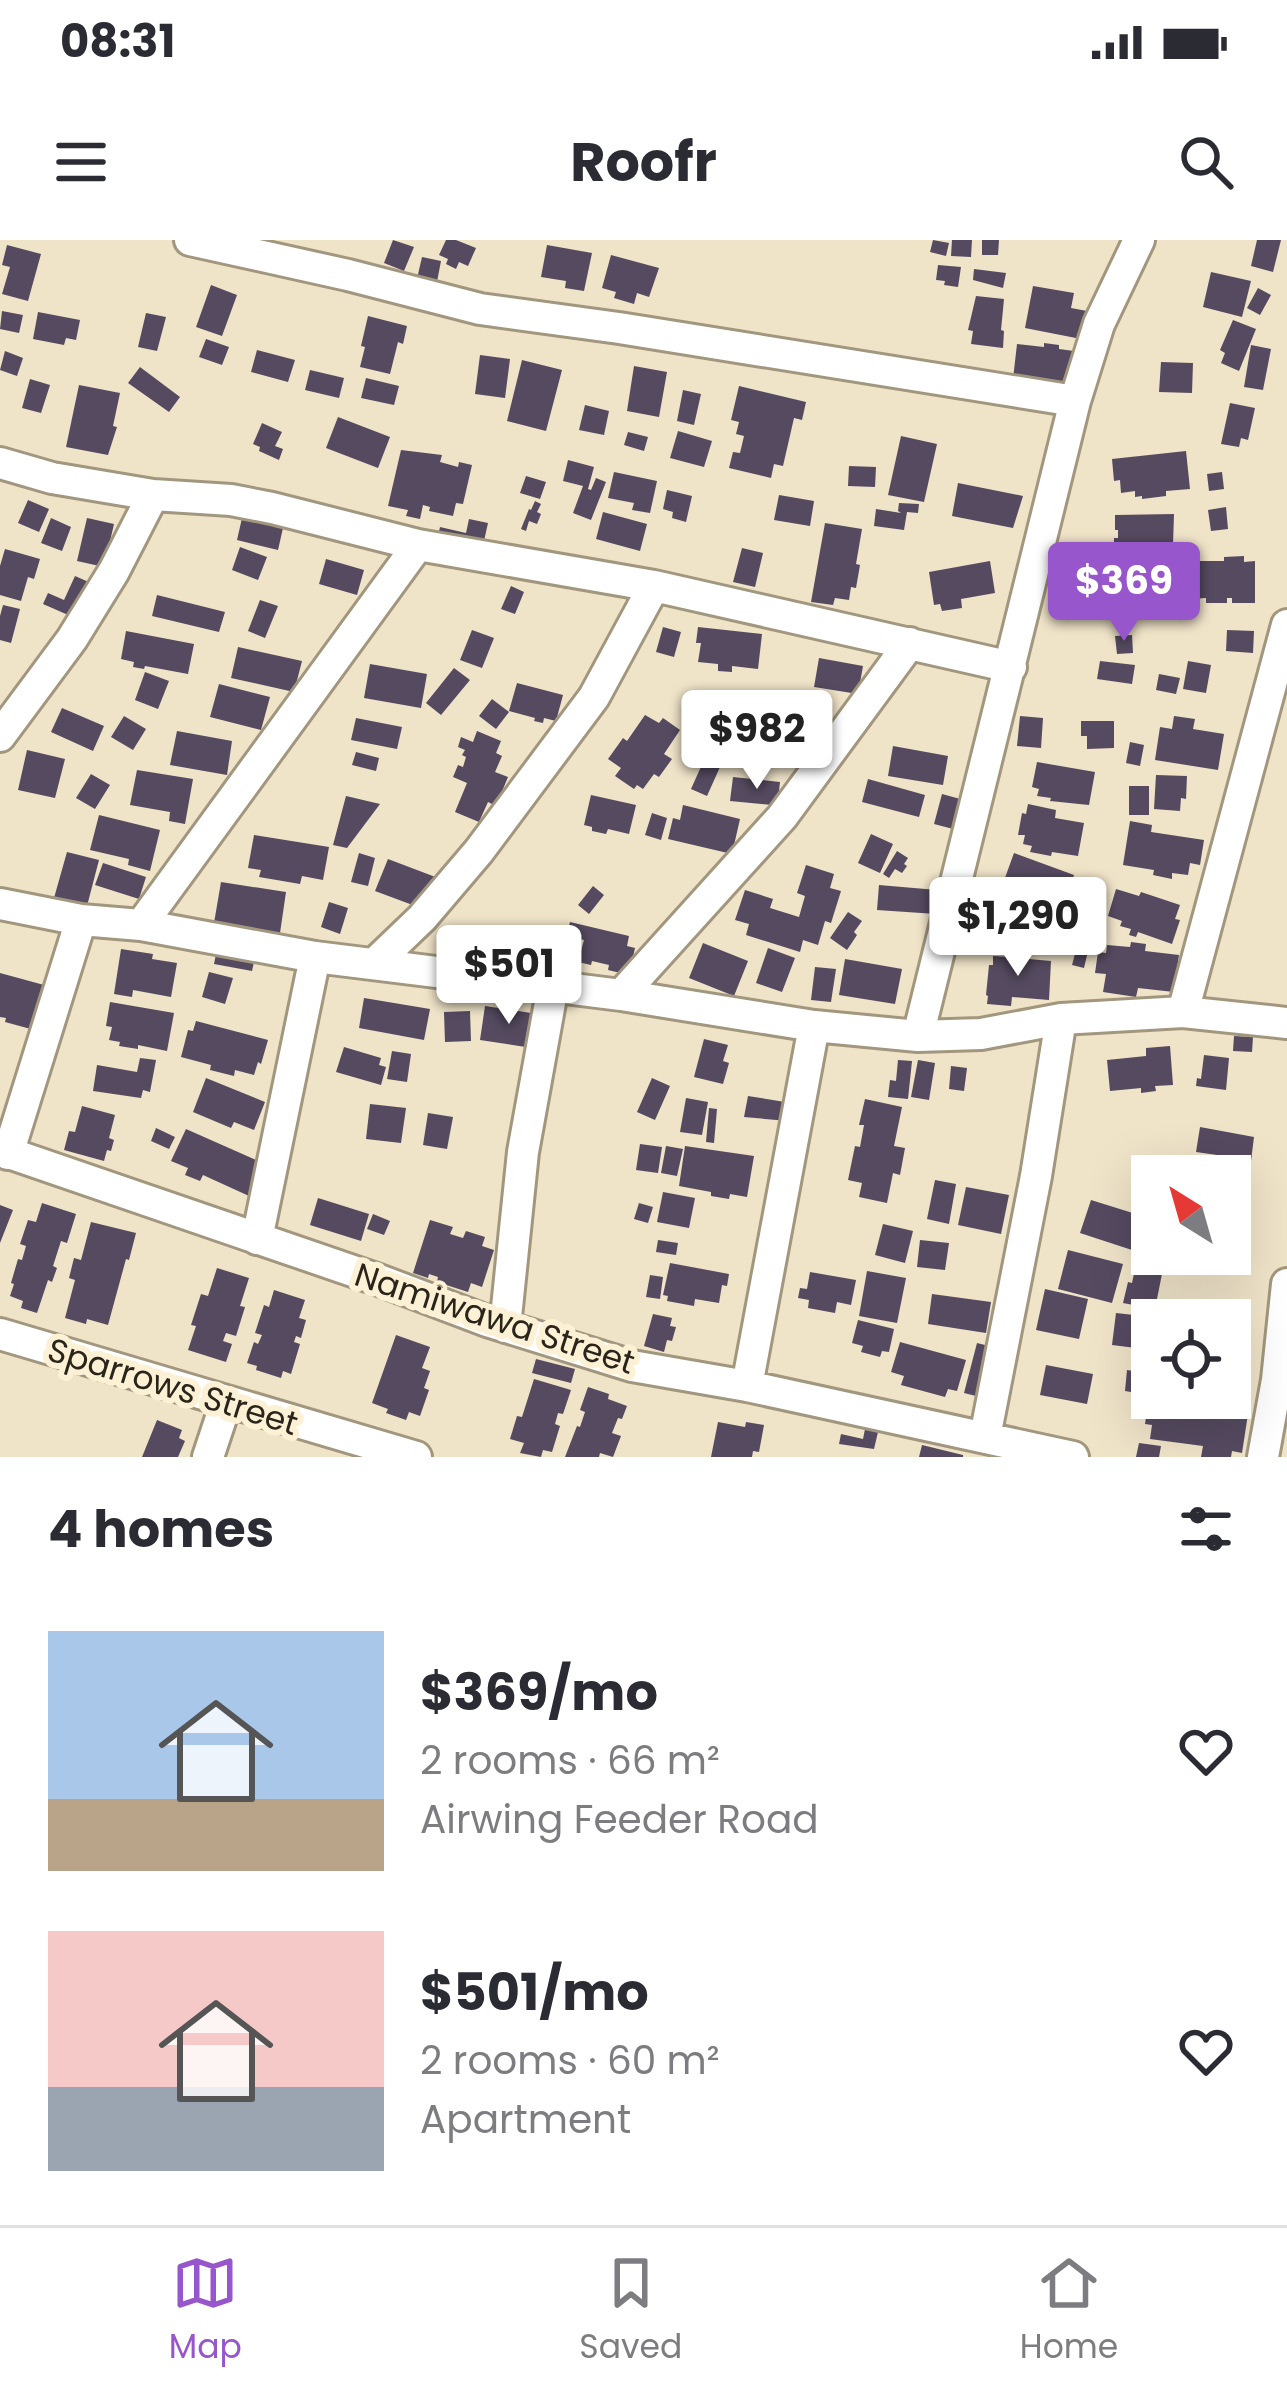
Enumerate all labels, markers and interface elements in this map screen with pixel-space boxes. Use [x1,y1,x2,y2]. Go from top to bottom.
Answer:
text: 08:31 [60,10,175,73]
text: Roofr [570,124,717,200]
icon: menu [48,129,114,195]
icon: search [1173,129,1239,195]
pin: $369 [1053,542,1195,644]
text: $369 [1075,553,1173,608]
pin: $982 [686,690,828,792]
text: $982 [708,701,806,756]
pin: $1,290 [920,877,1116,979]
text: $1,290 [956,888,1080,943]
pin: $501 [438,925,580,1027]
text: $501 [463,936,555,991]
north arrow [1131,1155,1251,1275]
map controls [1131,1155,1251,1419]
street label: Namiwawa Street [349,1251,641,1386]
button: locate [1131,1299,1251,1419]
street label: Sparrows Street [42,1326,304,1447]
text: 4 homes [48,1493,274,1565]
icon: filters [1173,1496,1239,1562]
text: $369/mo [420,1656,658,1728]
icon: home [144,1679,288,1823]
icon: heart [1173,1718,1239,1784]
text: 2 rooms · 66 m² [420,1733,720,1788]
text: Airwing Feeder Road [420,1792,819,1847]
text: $501/mo [420,1956,649,2028]
icon: home [144,1979,288,2123]
icon: heart [1173,2018,1239,2084]
text: 2 rooms · 60 m² [420,2033,720,2088]
text: Apartment [420,2092,631,2147]
tab: Map [169,2250,242,2372]
tab: Saved [579,2250,682,2372]
tab: Home [1020,2250,1118,2372]

